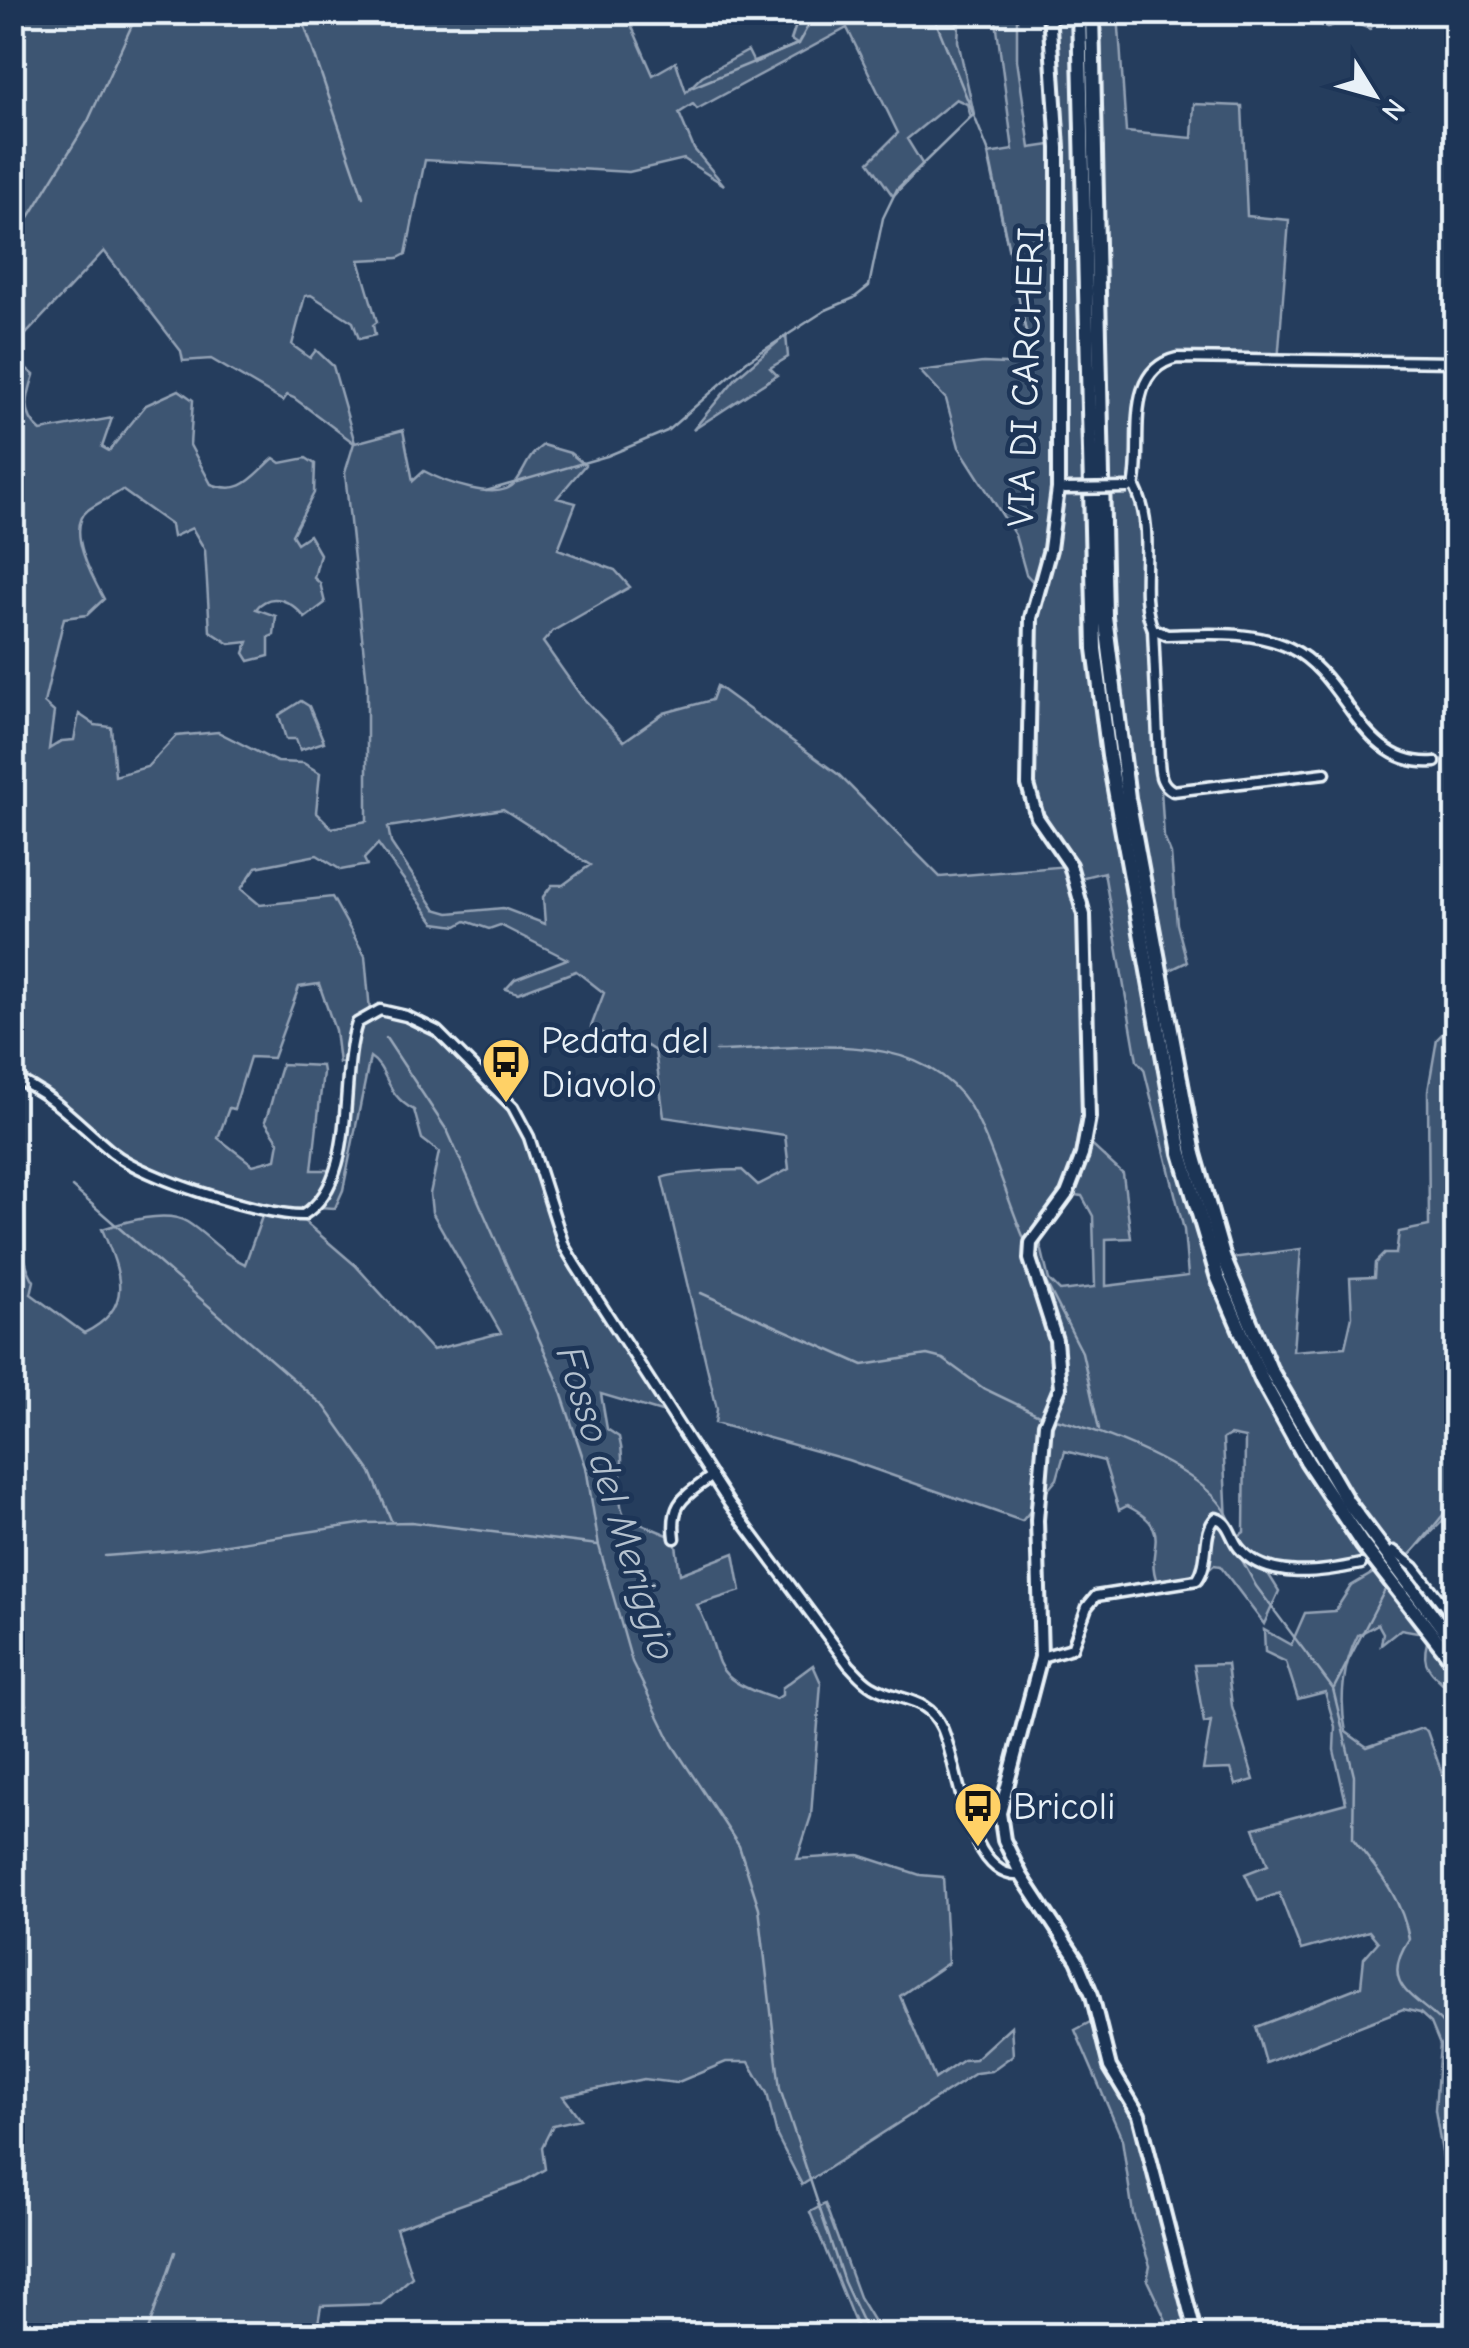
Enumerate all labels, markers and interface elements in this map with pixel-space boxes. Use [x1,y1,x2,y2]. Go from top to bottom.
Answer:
north arrow [1324,45,1424,145]
text: N [1375,93,1411,126]
street label: VIA DI CARCHERI [999,226,1053,528]
place label: Pedata del Diavolo [541,1019,709,1107]
bus stop icon: Pedata del Diavolo [480,1036,532,1104]
water label: Fosso del Meriggio [546,1341,686,1666]
bus stop icon: Bricoli [952,1780,1004,1848]
place label: Bricoli [1013,1785,1116,1829]

